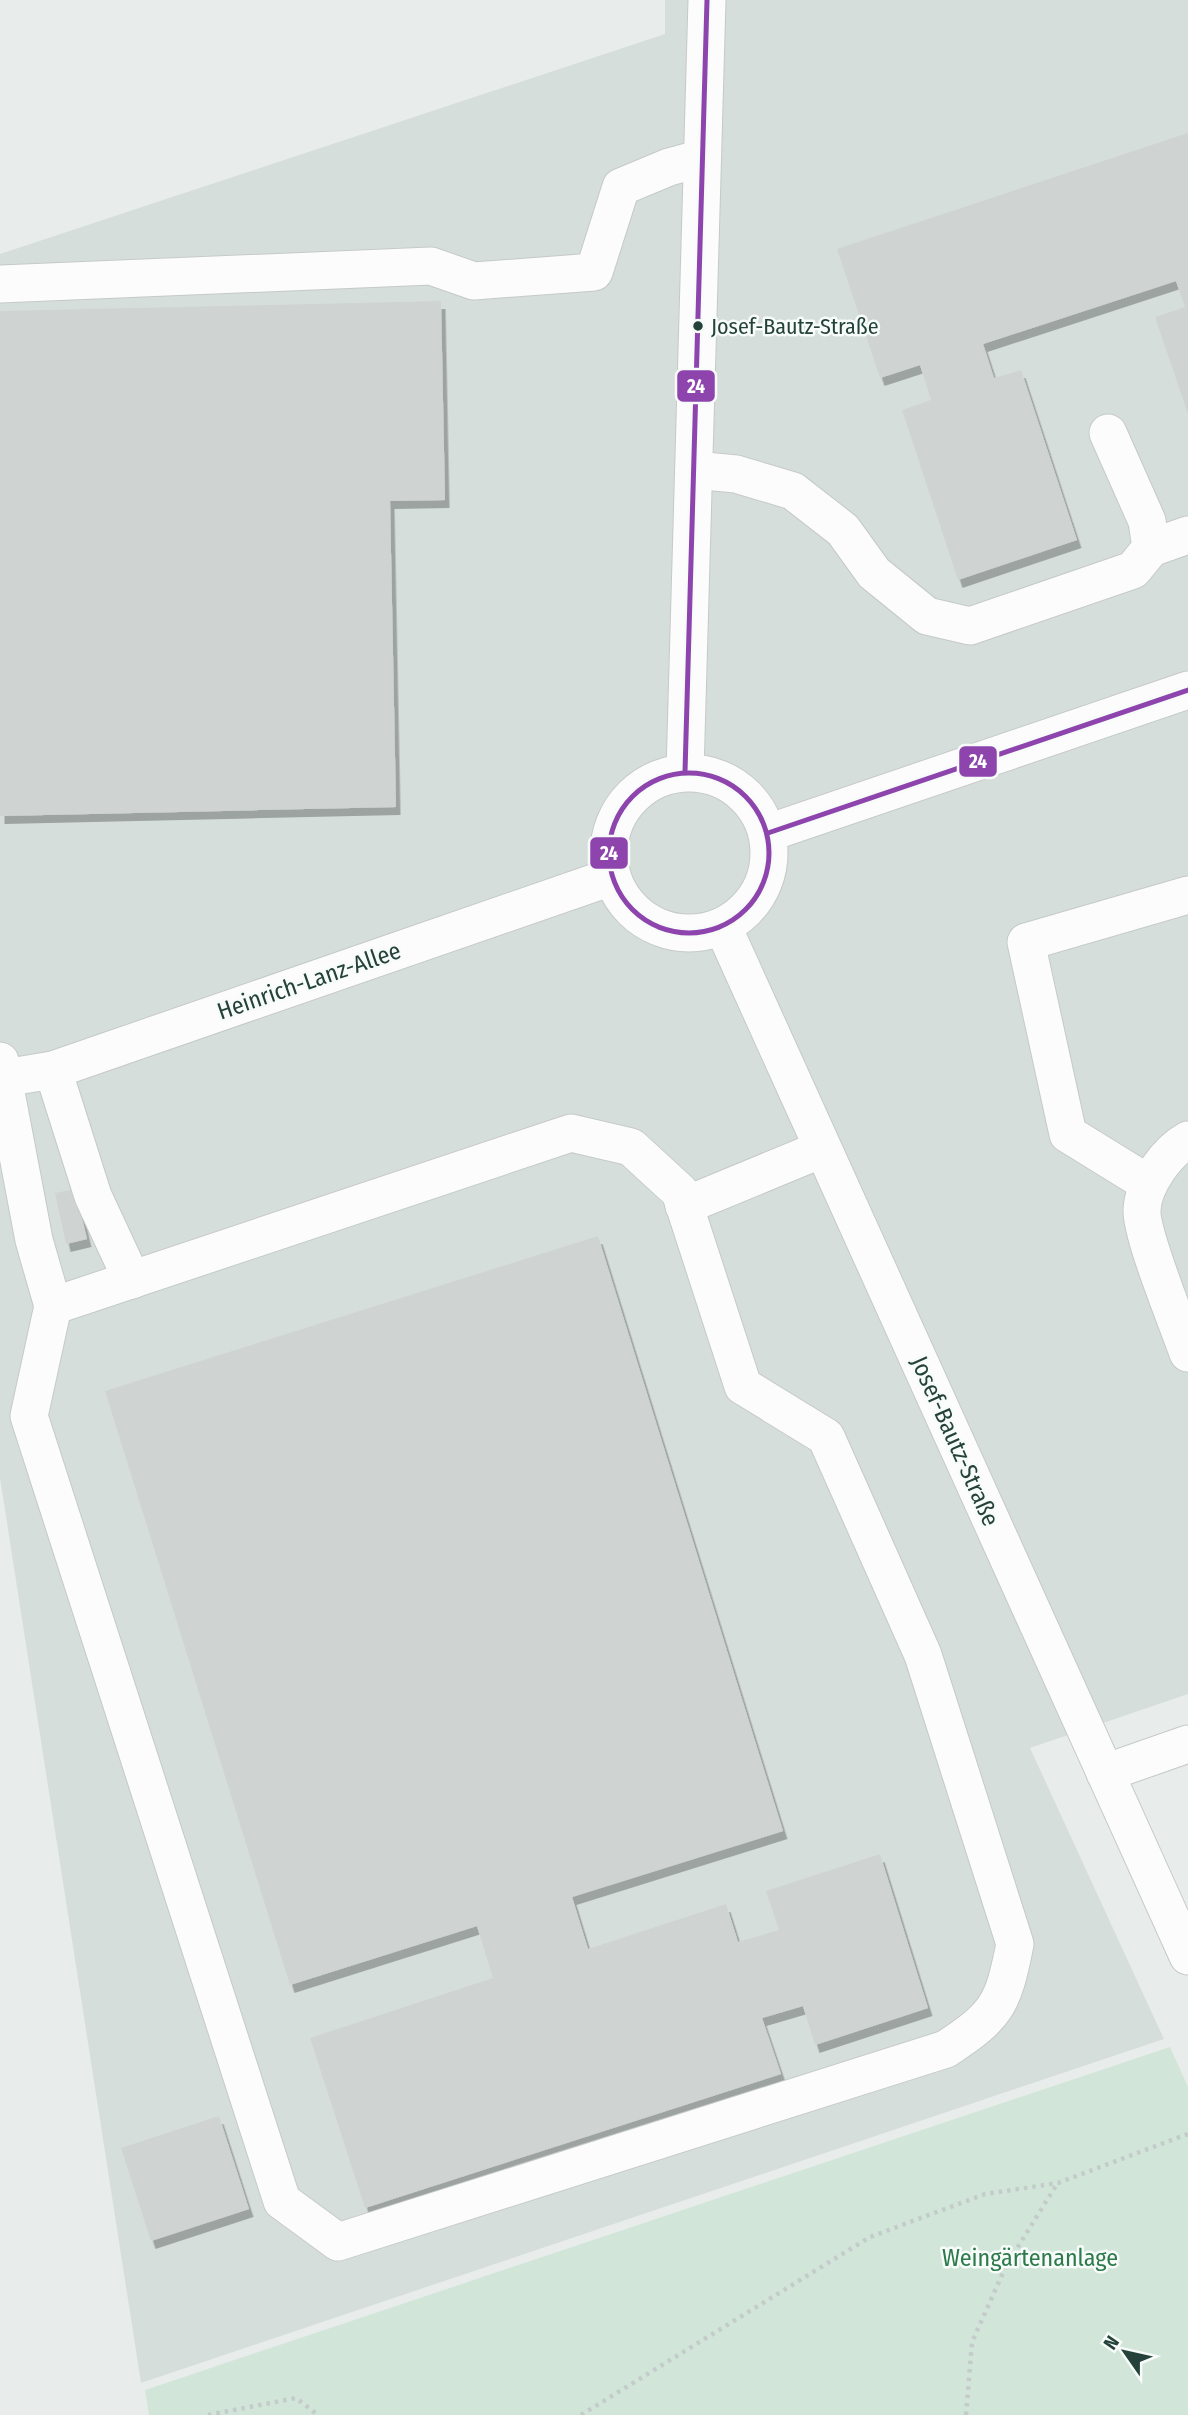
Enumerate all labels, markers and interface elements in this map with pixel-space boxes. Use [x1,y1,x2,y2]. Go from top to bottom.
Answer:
place label: Josef-Bautz-Straße [711,313,879,340]
marker: Josef-Bautz-Straße [691,319,705,333]
line badge: 24 [676,369,716,403]
text: 24 [686,375,705,398]
line badge: 24 [958,745,998,778]
text: 24 [968,750,987,773]
line badge: 24 [589,836,629,870]
text: 24 [599,842,618,865]
street label: Heinrich-Lanz-Allee [213,936,405,1026]
street label: Josef-Bautz-Straße [905,1352,1005,1530]
park label: Weingärtenanlage [942,2244,1118,2272]
north arrow [1090,2317,1160,2387]
text: N [1099,2332,1124,2354]

